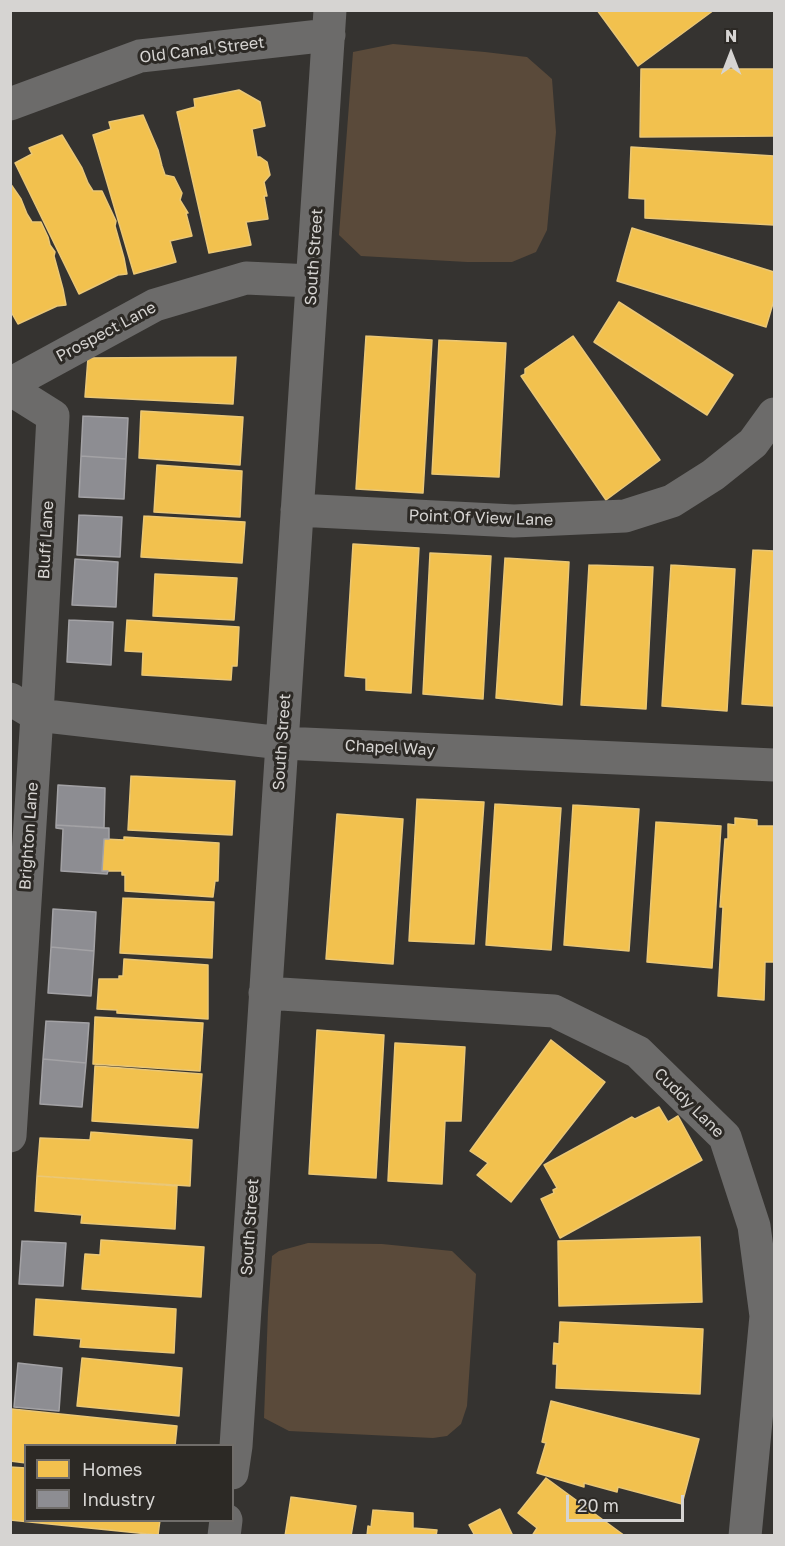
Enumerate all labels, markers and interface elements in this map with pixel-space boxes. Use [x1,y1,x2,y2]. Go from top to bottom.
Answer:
north arrow [701,24,761,84]
text: N [725,26,737,46]
street label: Old Canal Street [138,33,266,67]
street label: South Street [301,208,327,306]
street label: Prospect Lane [53,298,159,366]
street label: Bluff Lane [34,500,58,580]
street label: Point Of View Lane [408,506,554,530]
street label: South Street [269,693,295,791]
street label: Chapel Way [344,736,436,760]
street label: Brighton Lane [16,781,42,891]
street label: Cuddy Lane [650,1064,728,1142]
street label: South Street [237,1178,263,1276]
legend [24,1444,234,1522]
text: Homes [82,1458,142,1480]
scale bar [569,1483,688,1521]
text: Industry [82,1488,155,1510]
text: 20 m [577,1494,619,1516]

